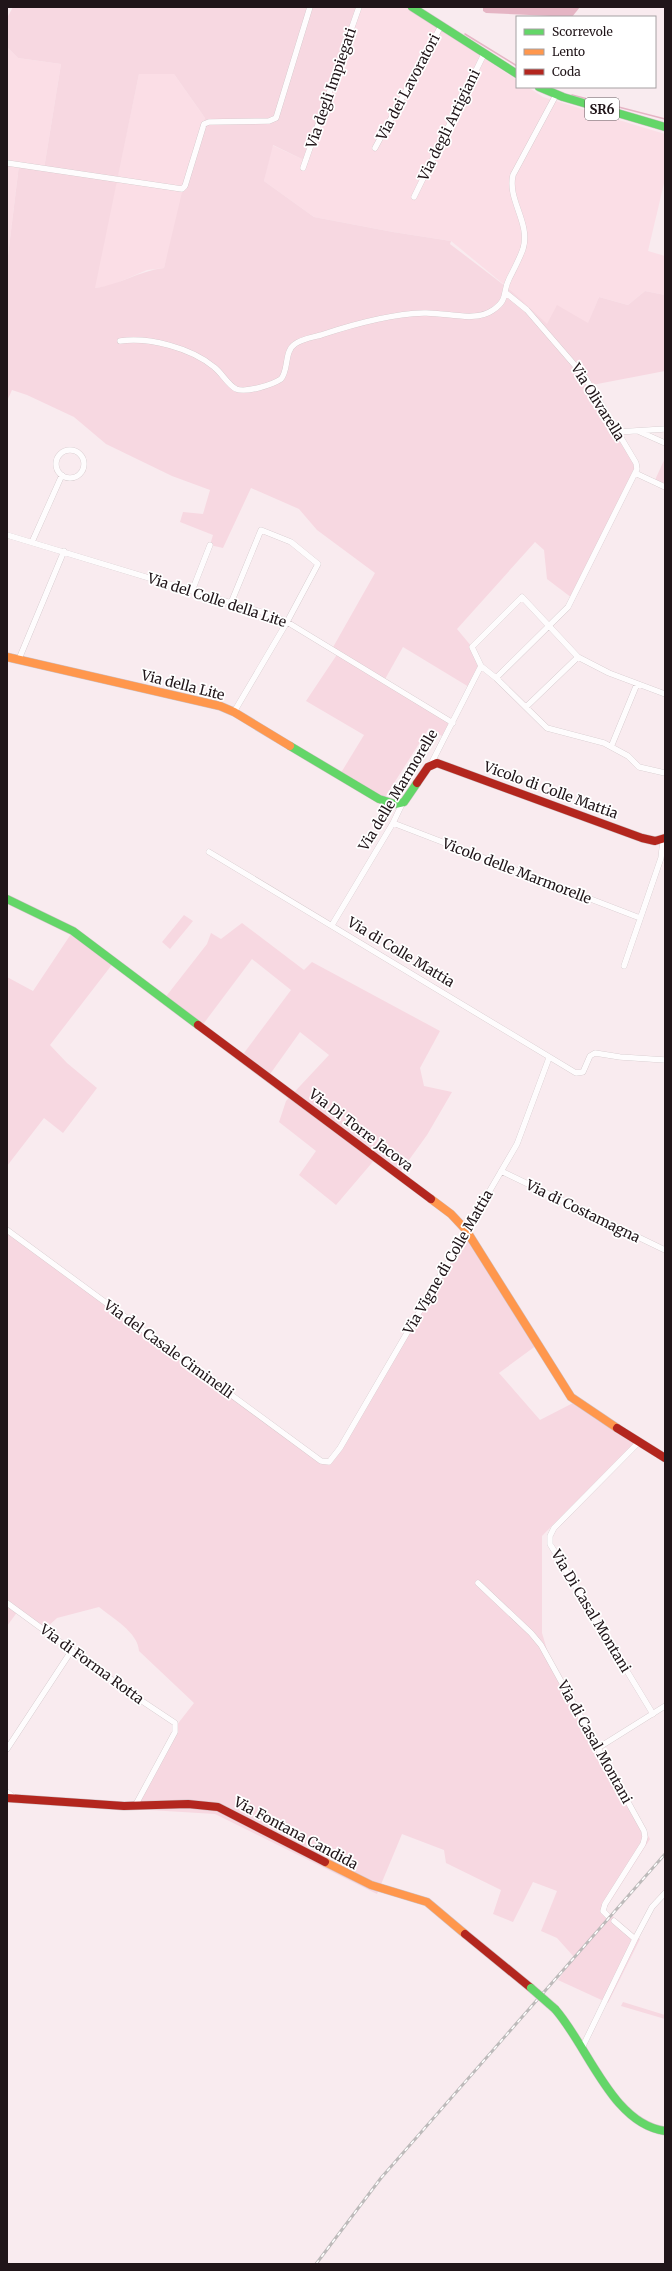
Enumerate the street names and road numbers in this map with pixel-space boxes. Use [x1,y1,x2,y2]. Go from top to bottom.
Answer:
street label: Via degli Impiegati [302,25,360,151]
street label: Via dei Lavoratori [372,30,444,144]
street label: Via degli Artigiani [414,66,484,185]
road number: SR6 [585,98,619,120]
street label: Via Olivarella [567,359,629,444]
street label: Via del Colle della Lite [144,569,289,631]
street label: Via della Lite [138,666,227,704]
street label: Via delle Marmorelle [354,726,441,855]
street label: Vicolo di Colle Mattia [480,757,621,823]
street label: Vicolo delle Marmorelle [439,834,594,908]
street label: Via di Colle Mattia [343,912,458,991]
street label: Via Di Torre Jacova [304,1084,417,1175]
street label: Via di Costamagna [522,1175,643,1247]
street label: Via Vigne di Colle Mattia [399,1186,497,1338]
street label: Via del Casale Ciminelli [100,1295,238,1402]
street label: Via Di Casal Montani [547,1546,635,1676]
street label: Via di Forma Rotta [36,1620,148,1708]
street label: Via di Casal Montani [553,1676,637,1807]
street label: Via Fontana Candida [230,1792,362,1874]

